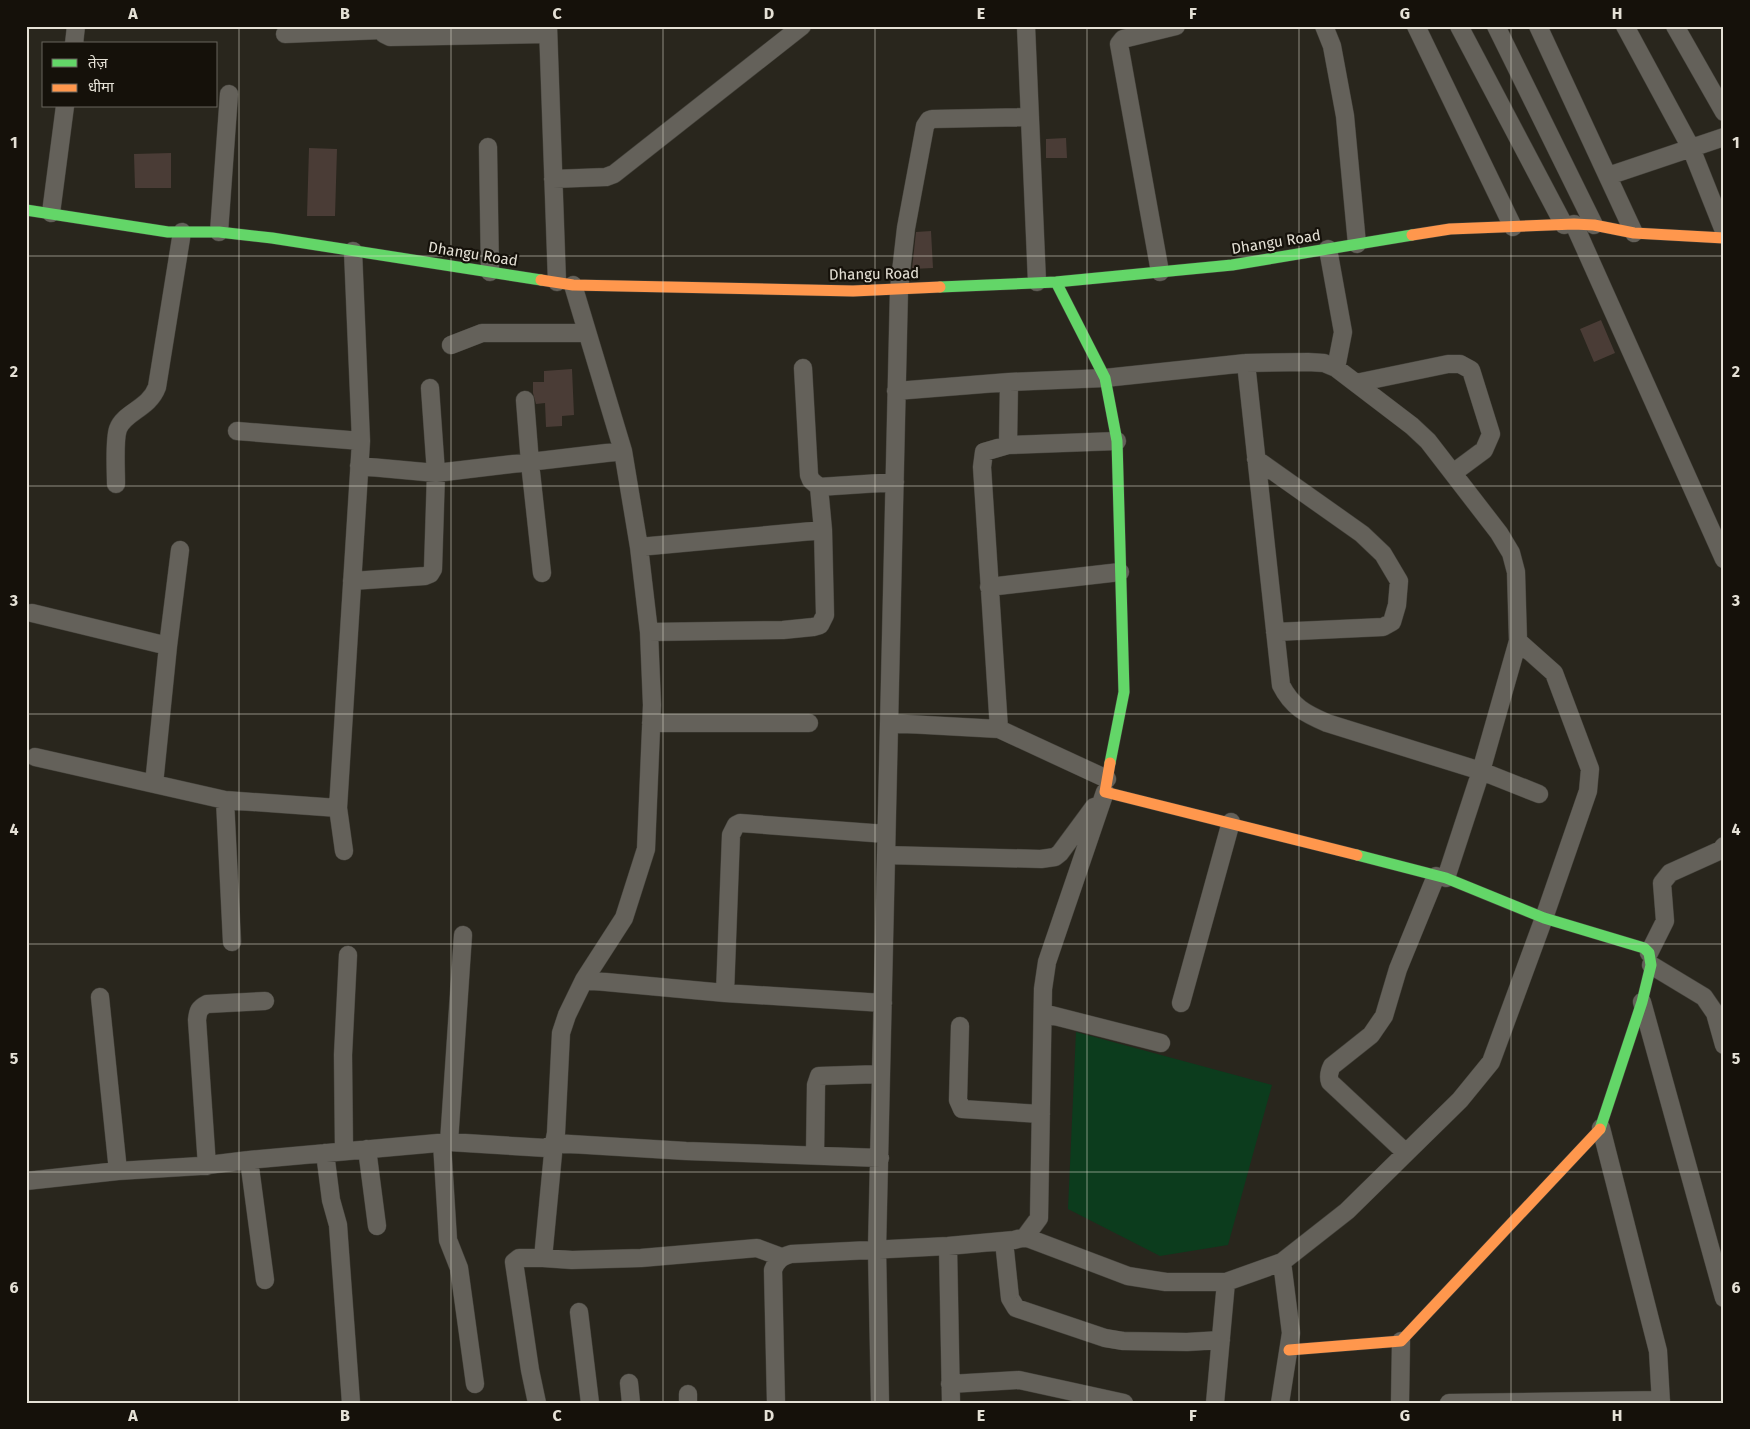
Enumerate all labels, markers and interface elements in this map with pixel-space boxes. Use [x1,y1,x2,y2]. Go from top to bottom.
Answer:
text: A [127,4,138,23]
text: B [340,4,350,23]
text: C [552,4,562,23]
text: D [764,4,774,23]
text: E [977,4,985,23]
text: F [1189,4,1197,23]
text: G [1400,4,1410,23]
text: H [1612,4,1622,23]
legend [42,42,218,108]
text: तेज़ [88,54,109,72]
text: धीमा [88,78,115,96]
text: 1 [10,133,18,152]
text: 1 [1732,133,1740,152]
street label: Dhangu Road [1230,226,1322,258]
street label: Dhangu Road [427,238,519,270]
street label: Dhangu Road [829,264,919,284]
text: 2 [10,362,18,381]
text: 2 [1732,362,1740,381]
text: 3 [9,591,18,610]
text: 3 [1731,591,1740,610]
text: 4 [9,820,19,839]
text: 4 [1731,820,1741,839]
text: 5 [10,1049,19,1068]
text: 5 [1732,1049,1741,1068]
text: 6 [9,1278,19,1297]
text: 6 [1731,1278,1741,1297]
text: A [127,1406,138,1425]
text: B [340,1406,350,1425]
text: C [552,1406,562,1425]
text: D [764,1406,774,1425]
text: E [977,1406,985,1425]
text: F [1189,1406,1197,1425]
text: G [1400,1406,1410,1425]
text: H [1612,1406,1622,1425]

